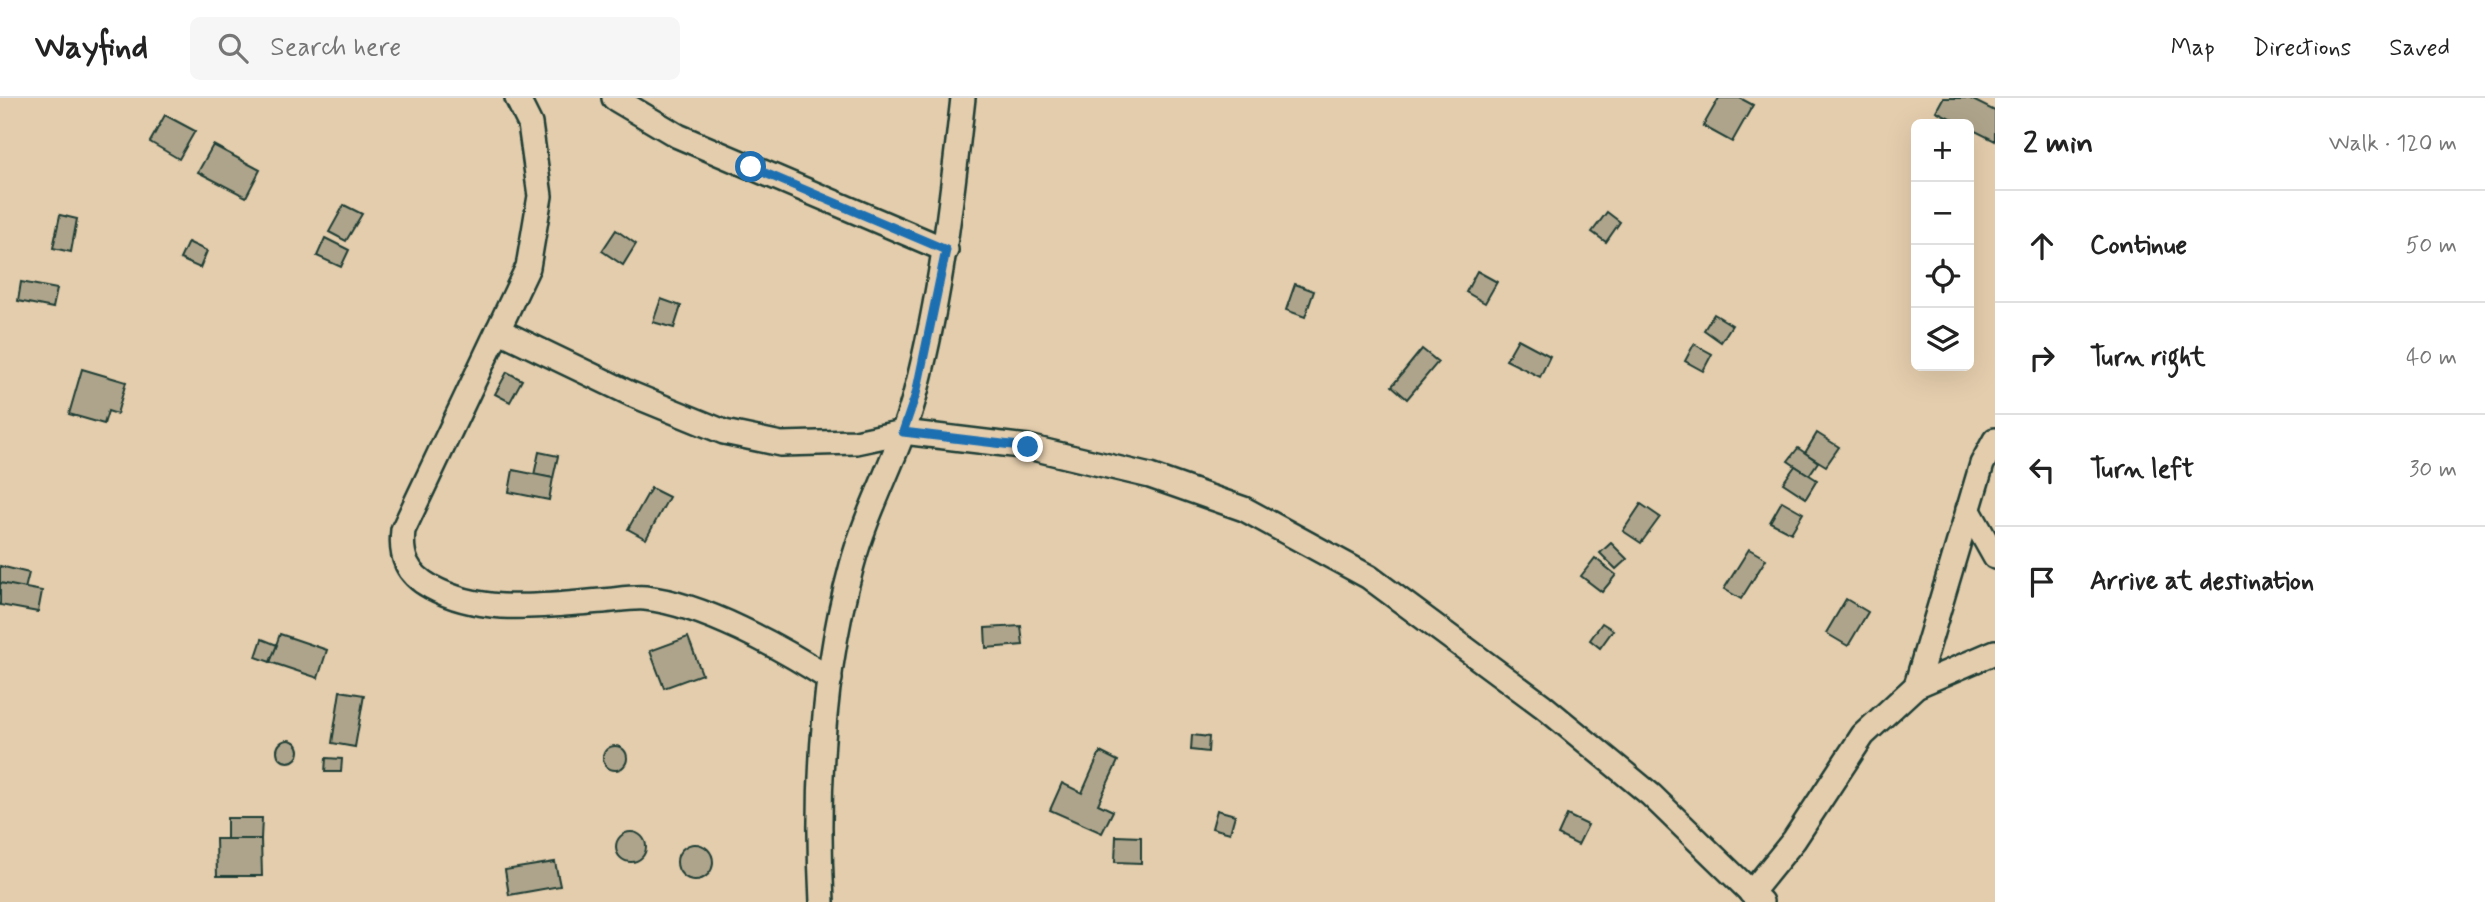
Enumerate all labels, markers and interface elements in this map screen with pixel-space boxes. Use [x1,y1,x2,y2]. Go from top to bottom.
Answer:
search box [190,17,680,80]
text: Wayfind [35,26,148,70]
icon: search [214,29,252,67]
text: Search here [270,31,401,65]
text: Map [2171,33,2215,64]
text: Directions [2253,33,2351,64]
text: Saved [2389,33,2450,64]
map controls [1911,119,1974,371]
button: + [1911,119,1974,182]
text: 2 min [2023,124,2093,163]
text: Walk · 120 m [2329,129,2457,159]
route start [735,151,766,182]
button: − [1911,182,1974,245]
icon: ahead [2023,227,2061,265]
text: Continue [2090,229,2187,263]
text: 50 m [2406,231,2457,261]
button: locate [1911,245,1974,308]
button: layers [1911,308,1974,371]
icon: right [2023,339,2061,377]
text: Turn right [2090,341,2206,375]
text: 40 m [2406,343,2457,373]
route end [1012,431,1043,462]
icon: left [2023,451,2061,489]
text: Turn left [2090,453,2194,487]
text: 30 m [2409,455,2457,485]
icon: arrive [2023,563,2061,601]
text: Arrive at destination [2090,565,2314,599]

